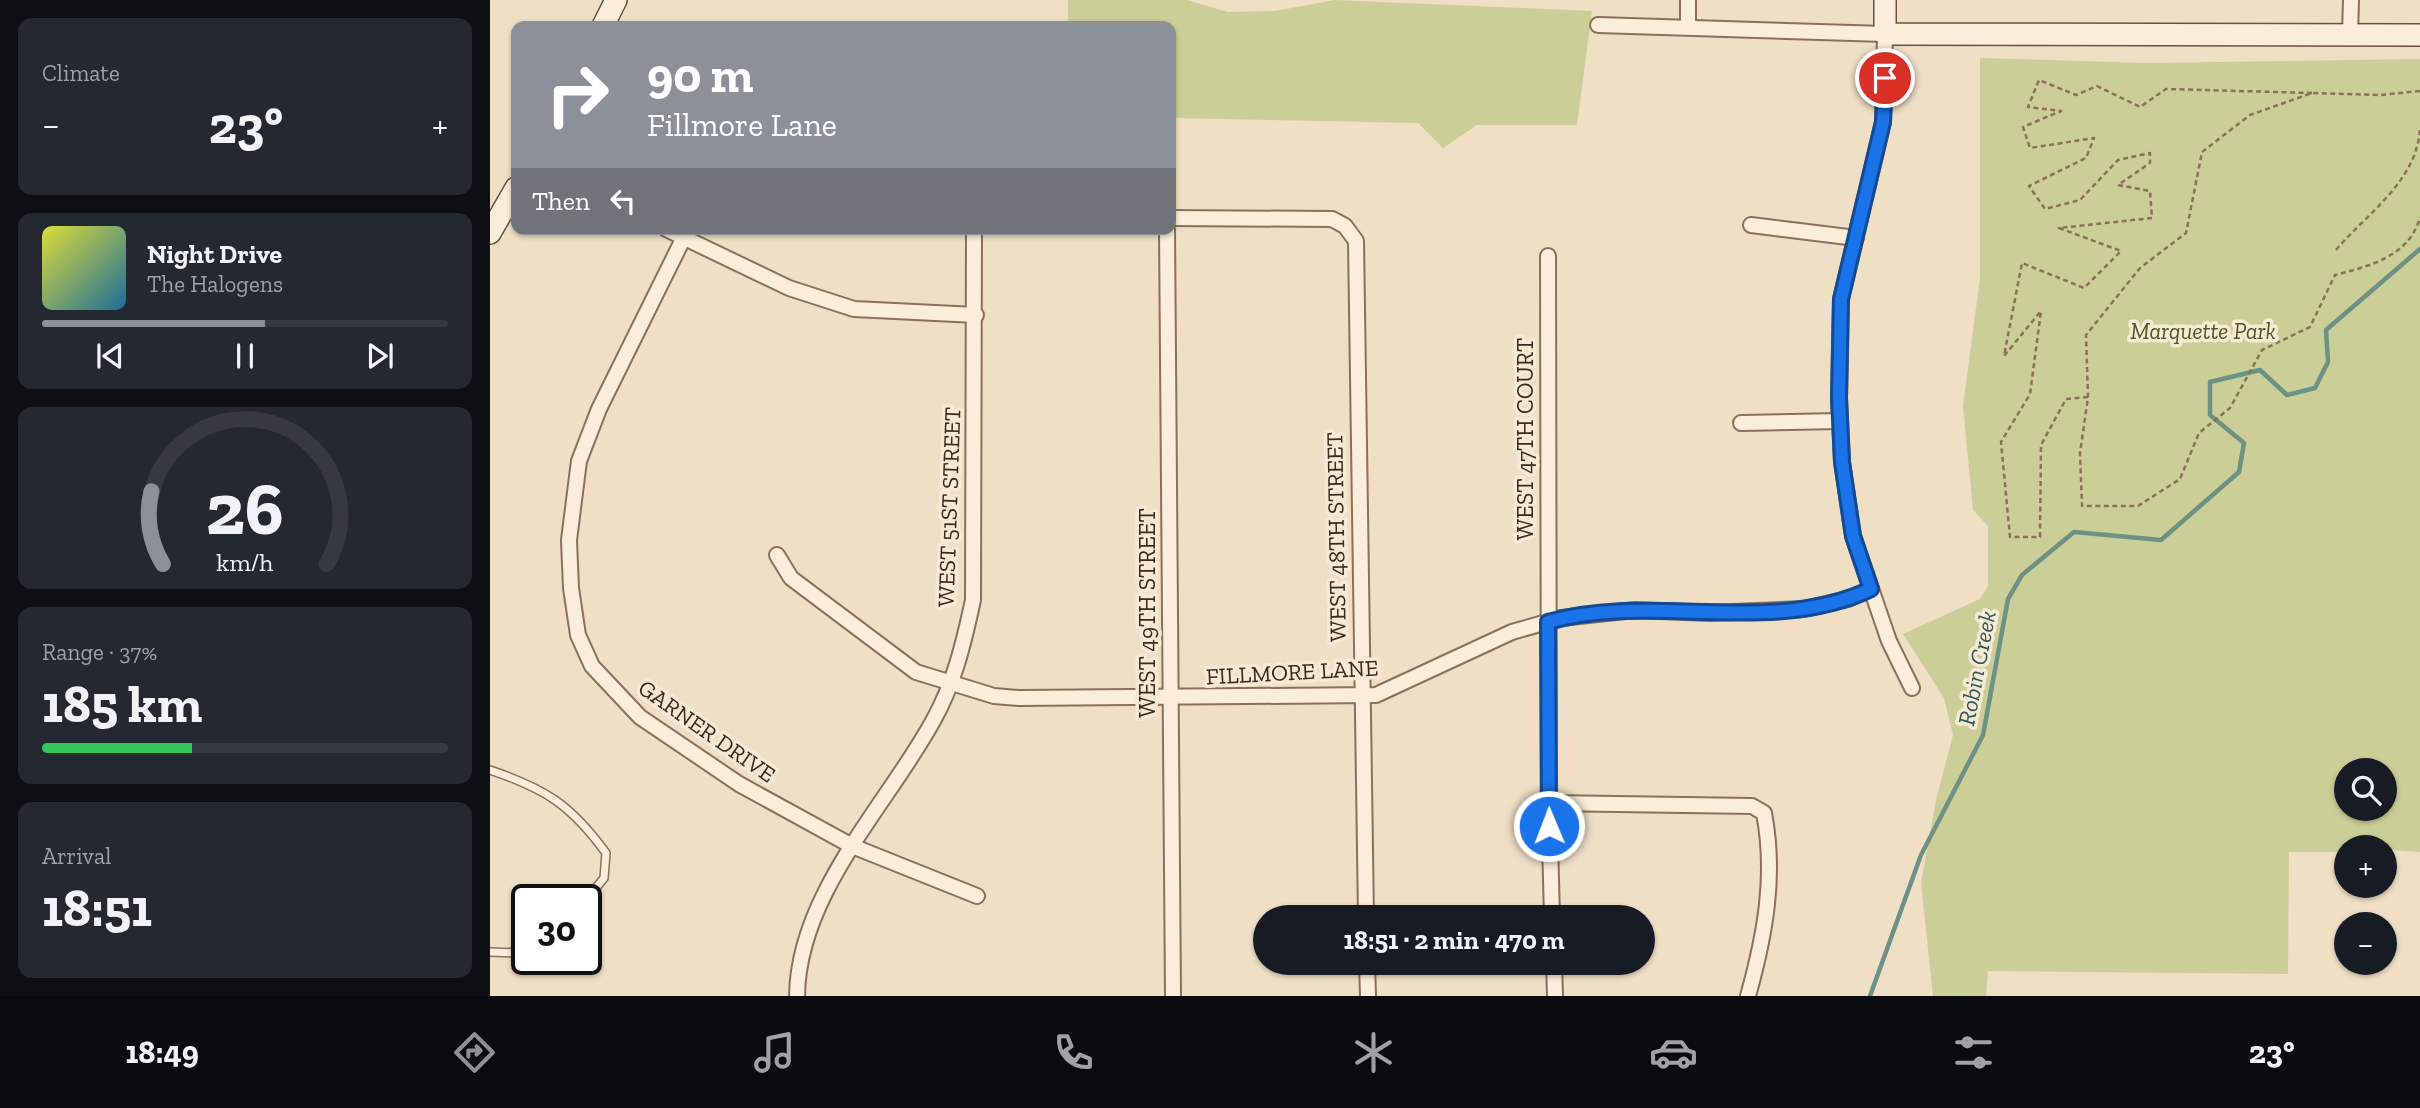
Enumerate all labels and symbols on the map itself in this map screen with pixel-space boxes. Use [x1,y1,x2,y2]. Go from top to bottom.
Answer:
pin [1855,48,1915,108]
park label: Marquette Park [2130,317,2276,345]
street label: WEST 47TH COURT [1511,338,1539,540]
street label: WEST 51ST STREET [932,406,966,608]
street label: WEST 48TH STREET [1320,432,1352,642]
street label: WEST 49TH STREET [1133,508,1161,718]
water label: Robin Creek [1951,608,2002,728]
street label: FILLMORE LANE [1205,654,1379,690]
street label: GARNER DRIVE [633,673,781,789]
position arrow [1512,789,1586,863]
speed limit sign: 30 [511,884,602,975]

